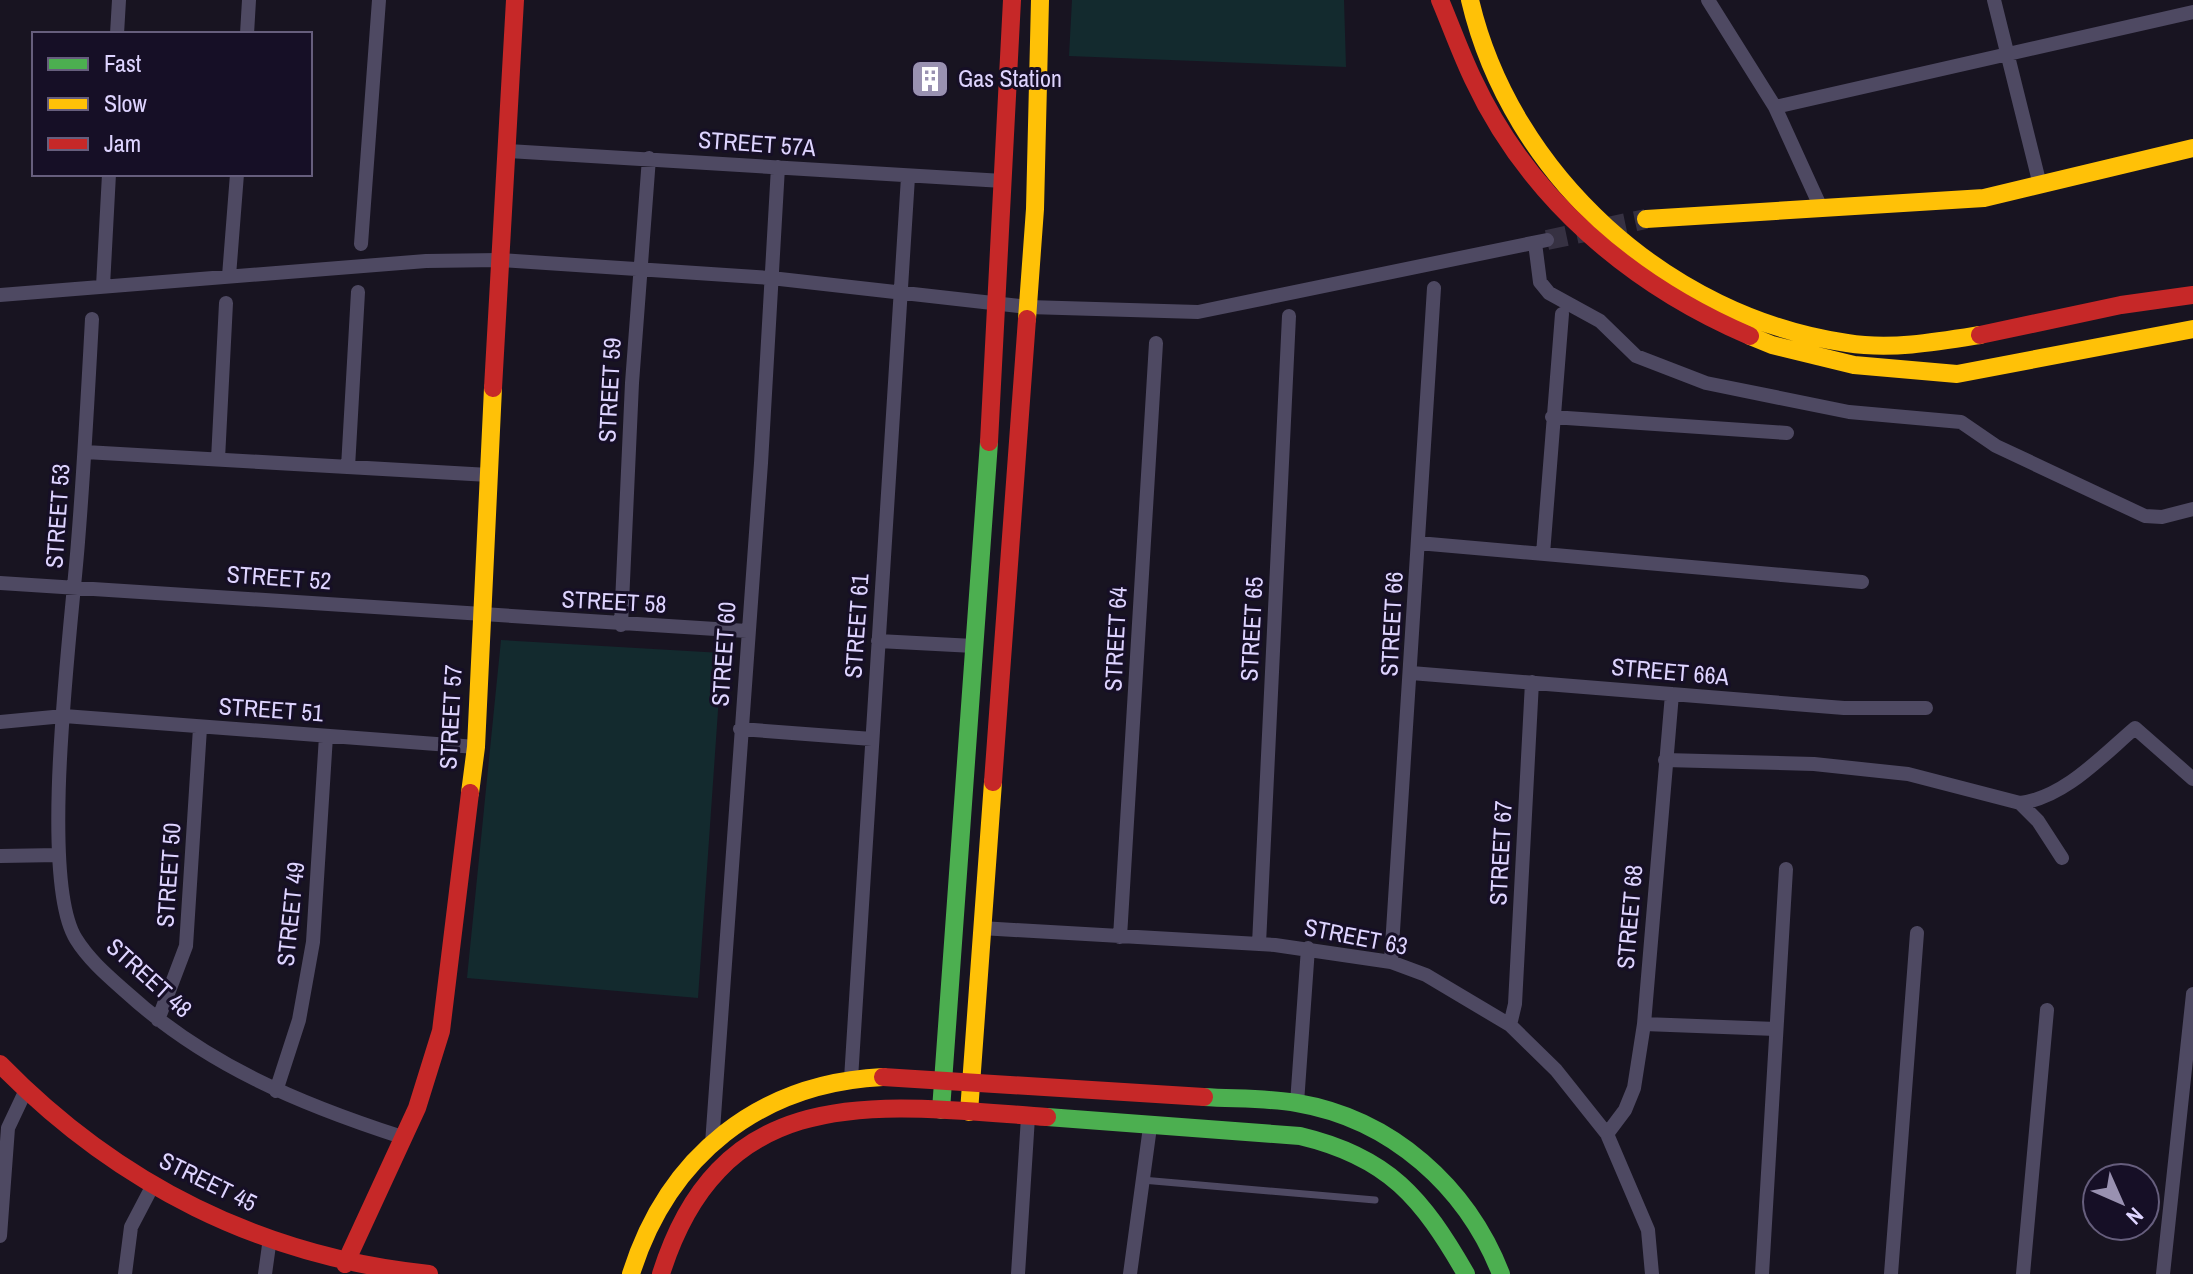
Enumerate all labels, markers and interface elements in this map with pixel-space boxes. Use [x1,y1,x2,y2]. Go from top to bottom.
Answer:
legend [32,32,312,176]
text: Fast [104,47,142,79]
building icon: Gas Station [909,58,951,100]
place label: Gas Station [958,62,1062,94]
text: Slow [104,87,147,119]
street label: STREET 57A [697,123,818,163]
text: Jam [104,127,141,159]
street label: STREET 59 [590,337,628,443]
street label: STREET 53 [37,463,77,569]
street label: STREET 52 [226,557,332,597]
street label: STREET 66 [1372,571,1410,677]
street label: STREET 61 [836,573,876,679]
street label: STREET 65 [1232,576,1270,682]
street label: STREET 58 [561,582,667,620]
street label: STREET 64 [1096,586,1134,692]
street label: STREET 60 [703,601,743,707]
street label: STREET 66A [1610,650,1731,692]
street label: STREET 57 [431,664,469,770]
street label: STREET 51 [218,689,324,729]
street label: STREET 67 [1481,800,1519,906]
street label: STREET 50 [148,822,188,928]
street label: STREET 49 [269,860,311,968]
street label: STREET 68 [1609,863,1650,970]
street label: STREET 63 [1302,910,1411,962]
street label: STREET 48 [100,930,199,1024]
street label: STREET 45 [154,1144,263,1218]
north arrow [2081,1162,2161,1242]
text: N [2120,1201,2150,1231]

